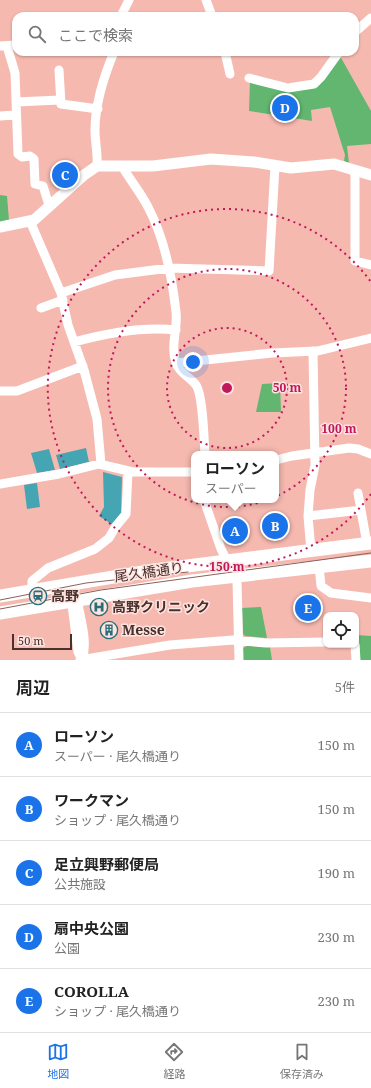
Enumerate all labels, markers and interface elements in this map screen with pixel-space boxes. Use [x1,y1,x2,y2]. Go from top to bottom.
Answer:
search box [12,12,359,56]
icon: search [26,23,48,45]
text: ここで検索 [58,25,133,45]
pin: D [272,93,298,123]
pin: C [52,160,78,190]
your location [183,352,203,372]
text: 50 m [273,379,301,396]
centre of rings [220,381,234,395]
text: 100 m [321,420,357,437]
popup [191,451,279,503]
text: ローソン [205,458,265,478]
text: スーパー [205,479,257,497]
pin: B [262,511,288,541]
pin: A [222,516,248,546]
street label: 尾久橋通り [113,557,185,586]
text: 150 m [209,558,245,575]
station icon: 高野 [28,586,48,606]
place label: 高野 [51,586,79,605]
pin: E [295,593,321,623]
hospital icon: 高野クリニック [89,597,109,617]
place label: 高野クリニック [112,597,210,616]
map controls [323,612,359,648]
button: locate [323,612,359,648]
building icon: Messe [99,620,119,640]
place label: Messe [122,620,165,639]
scale bar [12,632,72,651]
text: 50 m [18,633,44,648]
text: 周辺 [16,676,50,699]
text: 5件 [335,678,355,696]
text: ローソン [54,726,114,746]
text: A [24,736,34,754]
text: 150 m [318,736,355,754]
text: スーパー · 尾久橋通り [54,747,181,765]
text: ワークマン [54,790,129,810]
text: B [25,800,33,818]
text: 150 m [318,800,355,818]
text: ショップ · 尾久橋通り [54,811,181,829]
text: 足立興野郵便局 [54,854,159,874]
text: C [25,864,33,882]
text: 190 m [318,864,355,882]
text: 公共施設 [54,875,106,893]
text: 扇中央公園 [54,918,129,938]
text: D [24,928,34,946]
text: 230 m [318,928,355,946]
text: 公園 [54,939,80,957]
text: COROLLA [54,981,129,1001]
text: E [25,992,33,1010]
text: 230 m [318,992,355,1010]
text: ショップ · 尾久橋通り [54,1002,181,1020]
tab: 地図 [47,1041,69,1081]
tab: 経路 [163,1041,185,1081]
tab: 保存済み [280,1041,324,1081]

